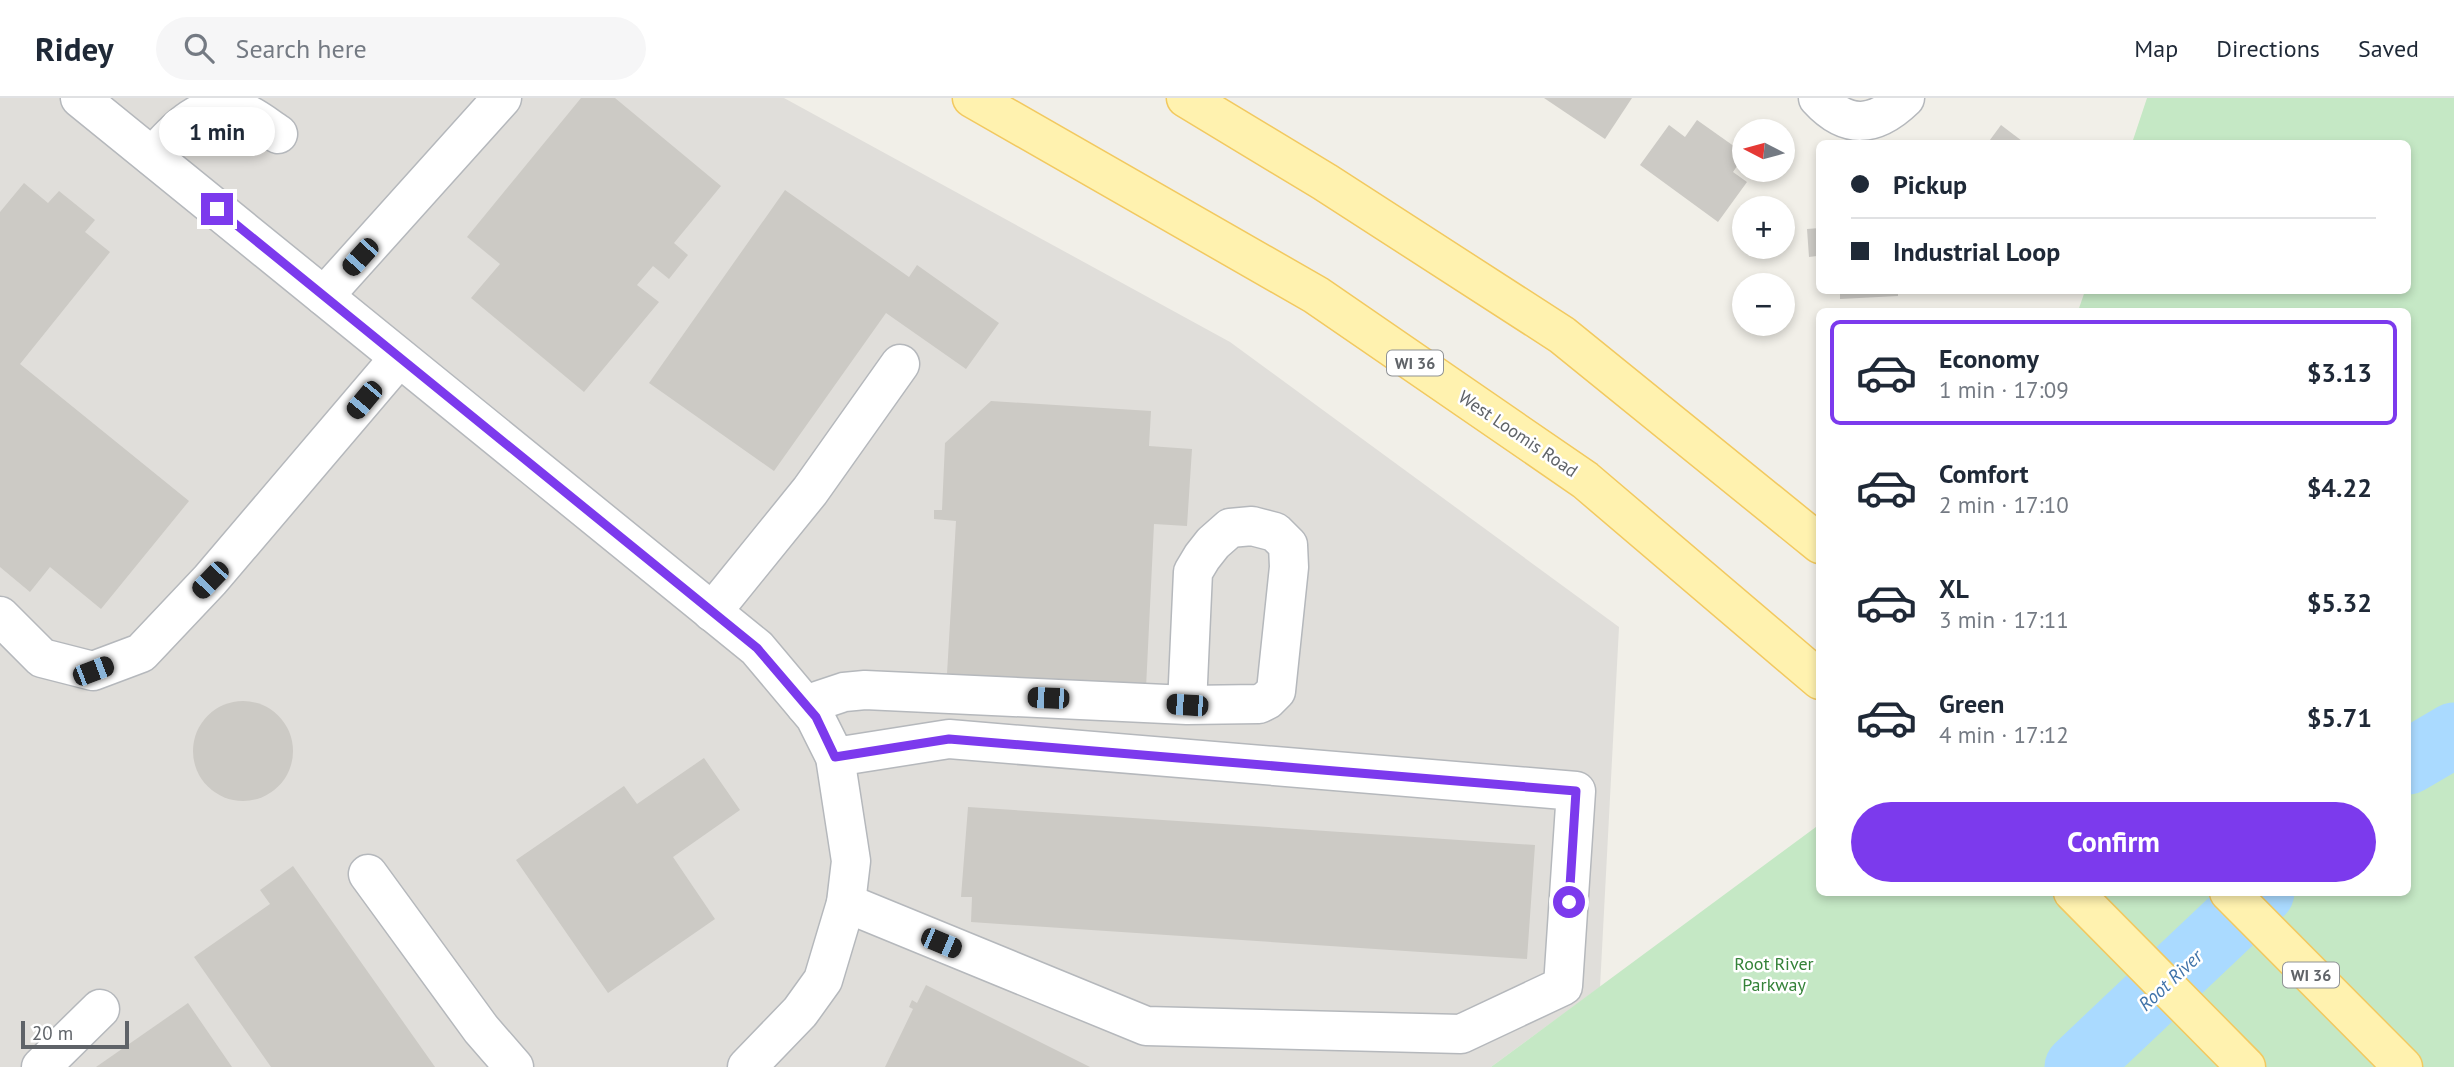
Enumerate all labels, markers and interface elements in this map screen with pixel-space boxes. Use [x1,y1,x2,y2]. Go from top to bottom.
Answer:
search box [156,17,646,80]
text: Ridey [35,27,114,70]
icon: search [180,29,218,67]
text: Search here [236,32,367,65]
text: Map [2134,33,2178,64]
text: Directions [2216,33,2320,64]
text: Saved [2358,33,2419,64]
callout: 1 min [159,108,275,156]
text: 1 min [189,117,245,146]
north arrow [1732,119,1796,182]
map controls [1732,119,1795,336]
text: Pickup [1893,168,1967,201]
route end [201,193,233,225]
button: + [1732,196,1795,259]
car [339,234,382,280]
text: Industrial Loop [1893,235,2060,268]
button: − [1732,273,1795,336]
icon: car [1855,341,1918,404]
text: Economy [1939,342,2039,375]
road number: WI 36 [1387,350,1443,376]
text: $3.13 [2307,356,2372,389]
text: 1 min · 17:09 [1939,375,2069,404]
car [343,377,386,423]
street label: West Loomis Road [1454,385,1582,482]
icon: car [1855,456,1918,519]
text: Comfort [1939,457,2029,490]
text: $4.22 [2307,471,2372,504]
text: 2 min · 17:10 [1939,490,2069,519]
car [188,558,233,602]
icon: car [1855,571,1918,634]
text: XL [1939,572,1969,605]
text: $5.32 [2307,586,2372,619]
text: 3 min · 17:11 [1939,605,2069,634]
car [70,654,117,688]
icon: car [1855,686,1918,749]
car [1027,687,1070,709]
text: Green [1939,687,2004,720]
car [1166,693,1209,717]
text: $5.71 [2307,701,2372,734]
text: 4 min · 17:12 [1939,720,2069,749]
button: Confirm [1851,802,2376,882]
route start [1553,886,1585,918]
car [918,925,965,961]
water label: Root River [2133,943,2208,1016]
park label: Root River Parkway [1734,952,1814,996]
road number: WI 36 [2283,962,2339,988]
scale bar [21,1018,130,1050]
text: 20 m [32,1021,73,1045]

